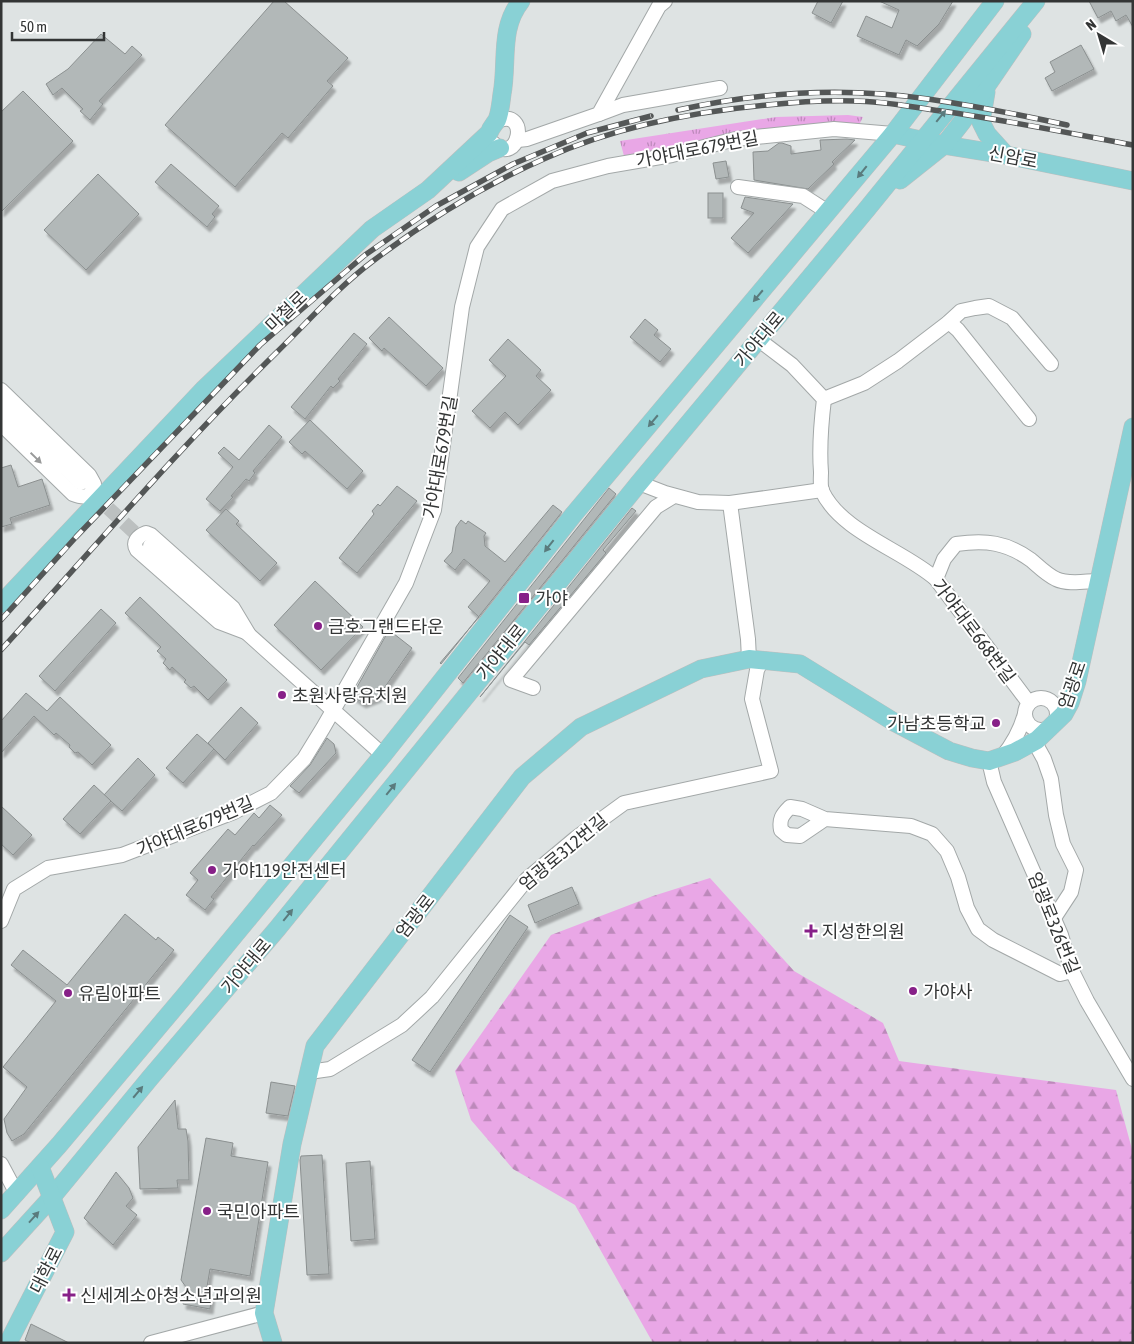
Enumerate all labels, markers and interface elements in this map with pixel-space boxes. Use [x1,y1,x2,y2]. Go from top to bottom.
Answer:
scale bar [12,10,105,42]
north arrow [1074,10,1124,60]
text: N [1083,16,1099,34]
text: 50 m [20,18,47,35]
one-way arrow [936,110,947,123]
street label: 가야대로679번길 [634,127,760,171]
street label: 신암로 [987,142,1039,172]
one-way arrow [856,165,867,178]
street label: 마철로 [261,286,311,336]
one-way arrow [752,290,763,303]
street label: 가야대로 [730,307,788,371]
street label: 가야대로679번길 [419,394,461,520]
one-way arrow [647,414,659,426]
one-way arrow [30,452,42,464]
one-way arrow [544,539,555,552]
street label: 가야대로668번길 [928,575,1020,687]
place label: 가야 [535,588,568,609]
marker: 가야 [517,591,531,605]
place label: 금호그랜드타운 [328,616,444,637]
marker: 금호그랜드타운 [312,620,324,632]
street label: 가야대로 [472,620,530,684]
street label: 엄광로 [1054,658,1090,712]
place label: 초원사랑유치원 [292,685,408,706]
marker: 초원사랑유치원 [276,689,288,701]
place label: 가남초등학교 [887,713,986,734]
marker: 가남초등학교 [990,717,1002,729]
one-way arrow [385,782,396,795]
street label: 가야대로679번길 [133,792,257,860]
street label: 엄광로312번길 [515,809,611,895]
place label: 가야119안전센터 [222,860,347,881]
marker: 가야119안전센터 [206,864,218,876]
street label: 엄광로326번길 [1024,869,1084,977]
street label: 엄광로 [391,890,439,942]
one-way arrow [283,909,294,922]
place label: 지성한의원 [822,921,905,942]
marker: 지성한의원 [804,924,818,938]
street label: 가야대로 [217,934,275,998]
place label: 가야사 [923,981,973,1002]
place label: 유림아파트 [78,983,161,1004]
marker: 가야사 [907,985,919,997]
marker: 유림아파트 [62,987,74,999]
one-way arrow [133,1086,144,1099]
place label: 국민아파트 [217,1201,300,1222]
marker: 국민아파트 [201,1205,213,1217]
one-way arrow [28,1212,40,1224]
street label: 대학로 [25,1243,67,1297]
place label: 신세계소아청소년과의원 [80,1285,262,1306]
marker: 신세계소아청소년과의원 [62,1288,76,1302]

